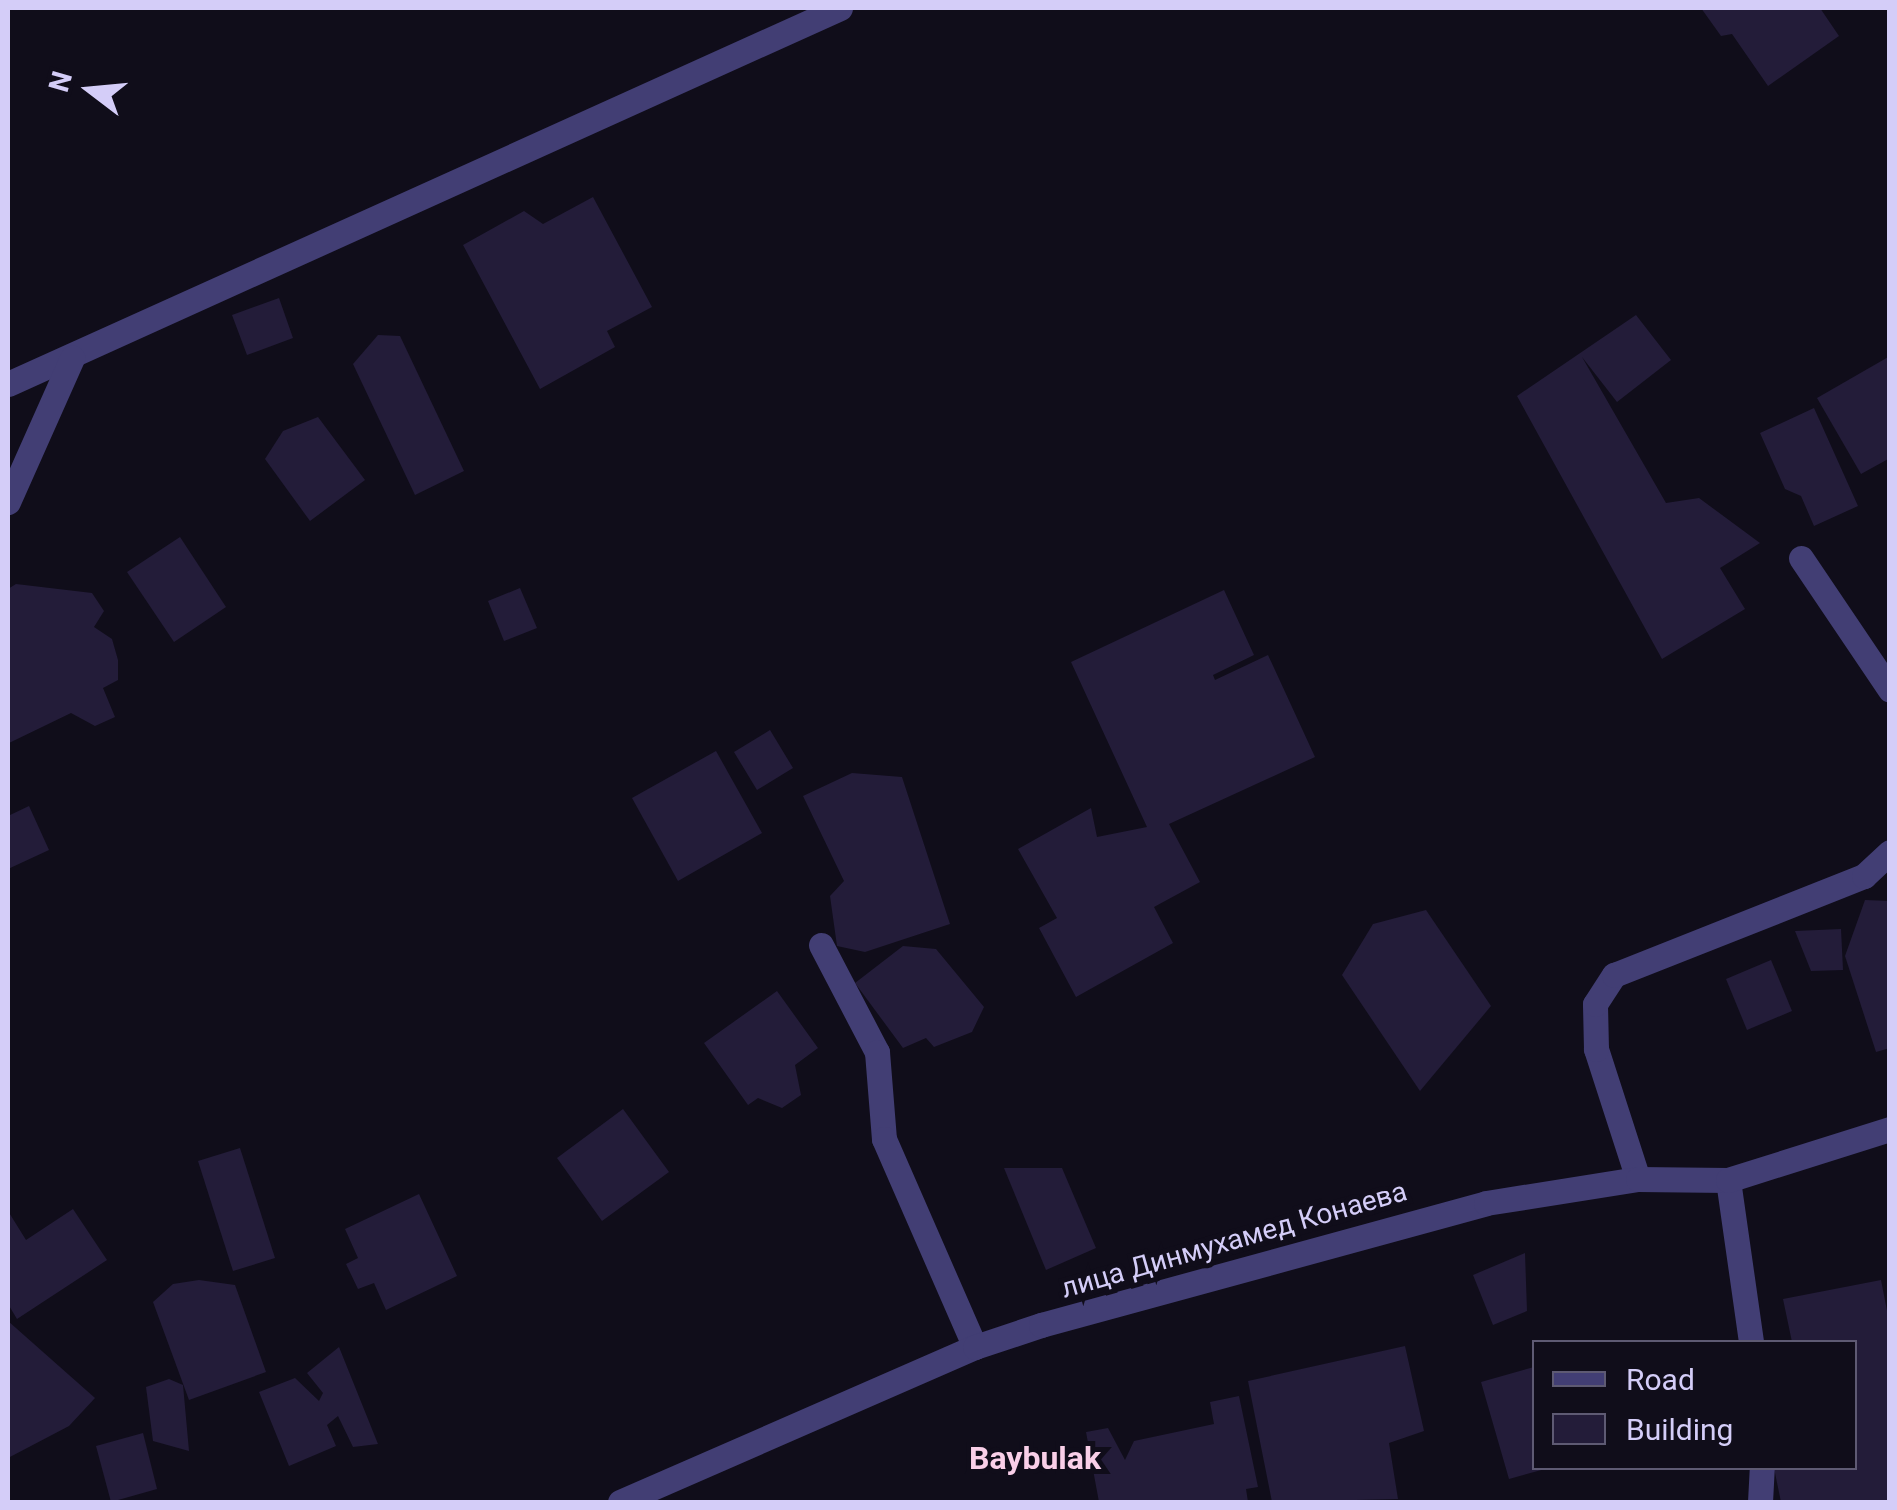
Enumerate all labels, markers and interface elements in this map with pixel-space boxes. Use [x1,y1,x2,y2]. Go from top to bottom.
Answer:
north arrow [40,40,140,140]
text: N [42,68,79,96]
street label: лица Динмухамед Конаева [1057,1174,1411,1306]
legend [1532,1340,1857,1470]
text: Road [1626,1362,1695,1397]
text: Building [1626,1412,1733,1447]
district label: Baybulak [969,1439,1101,1477]

